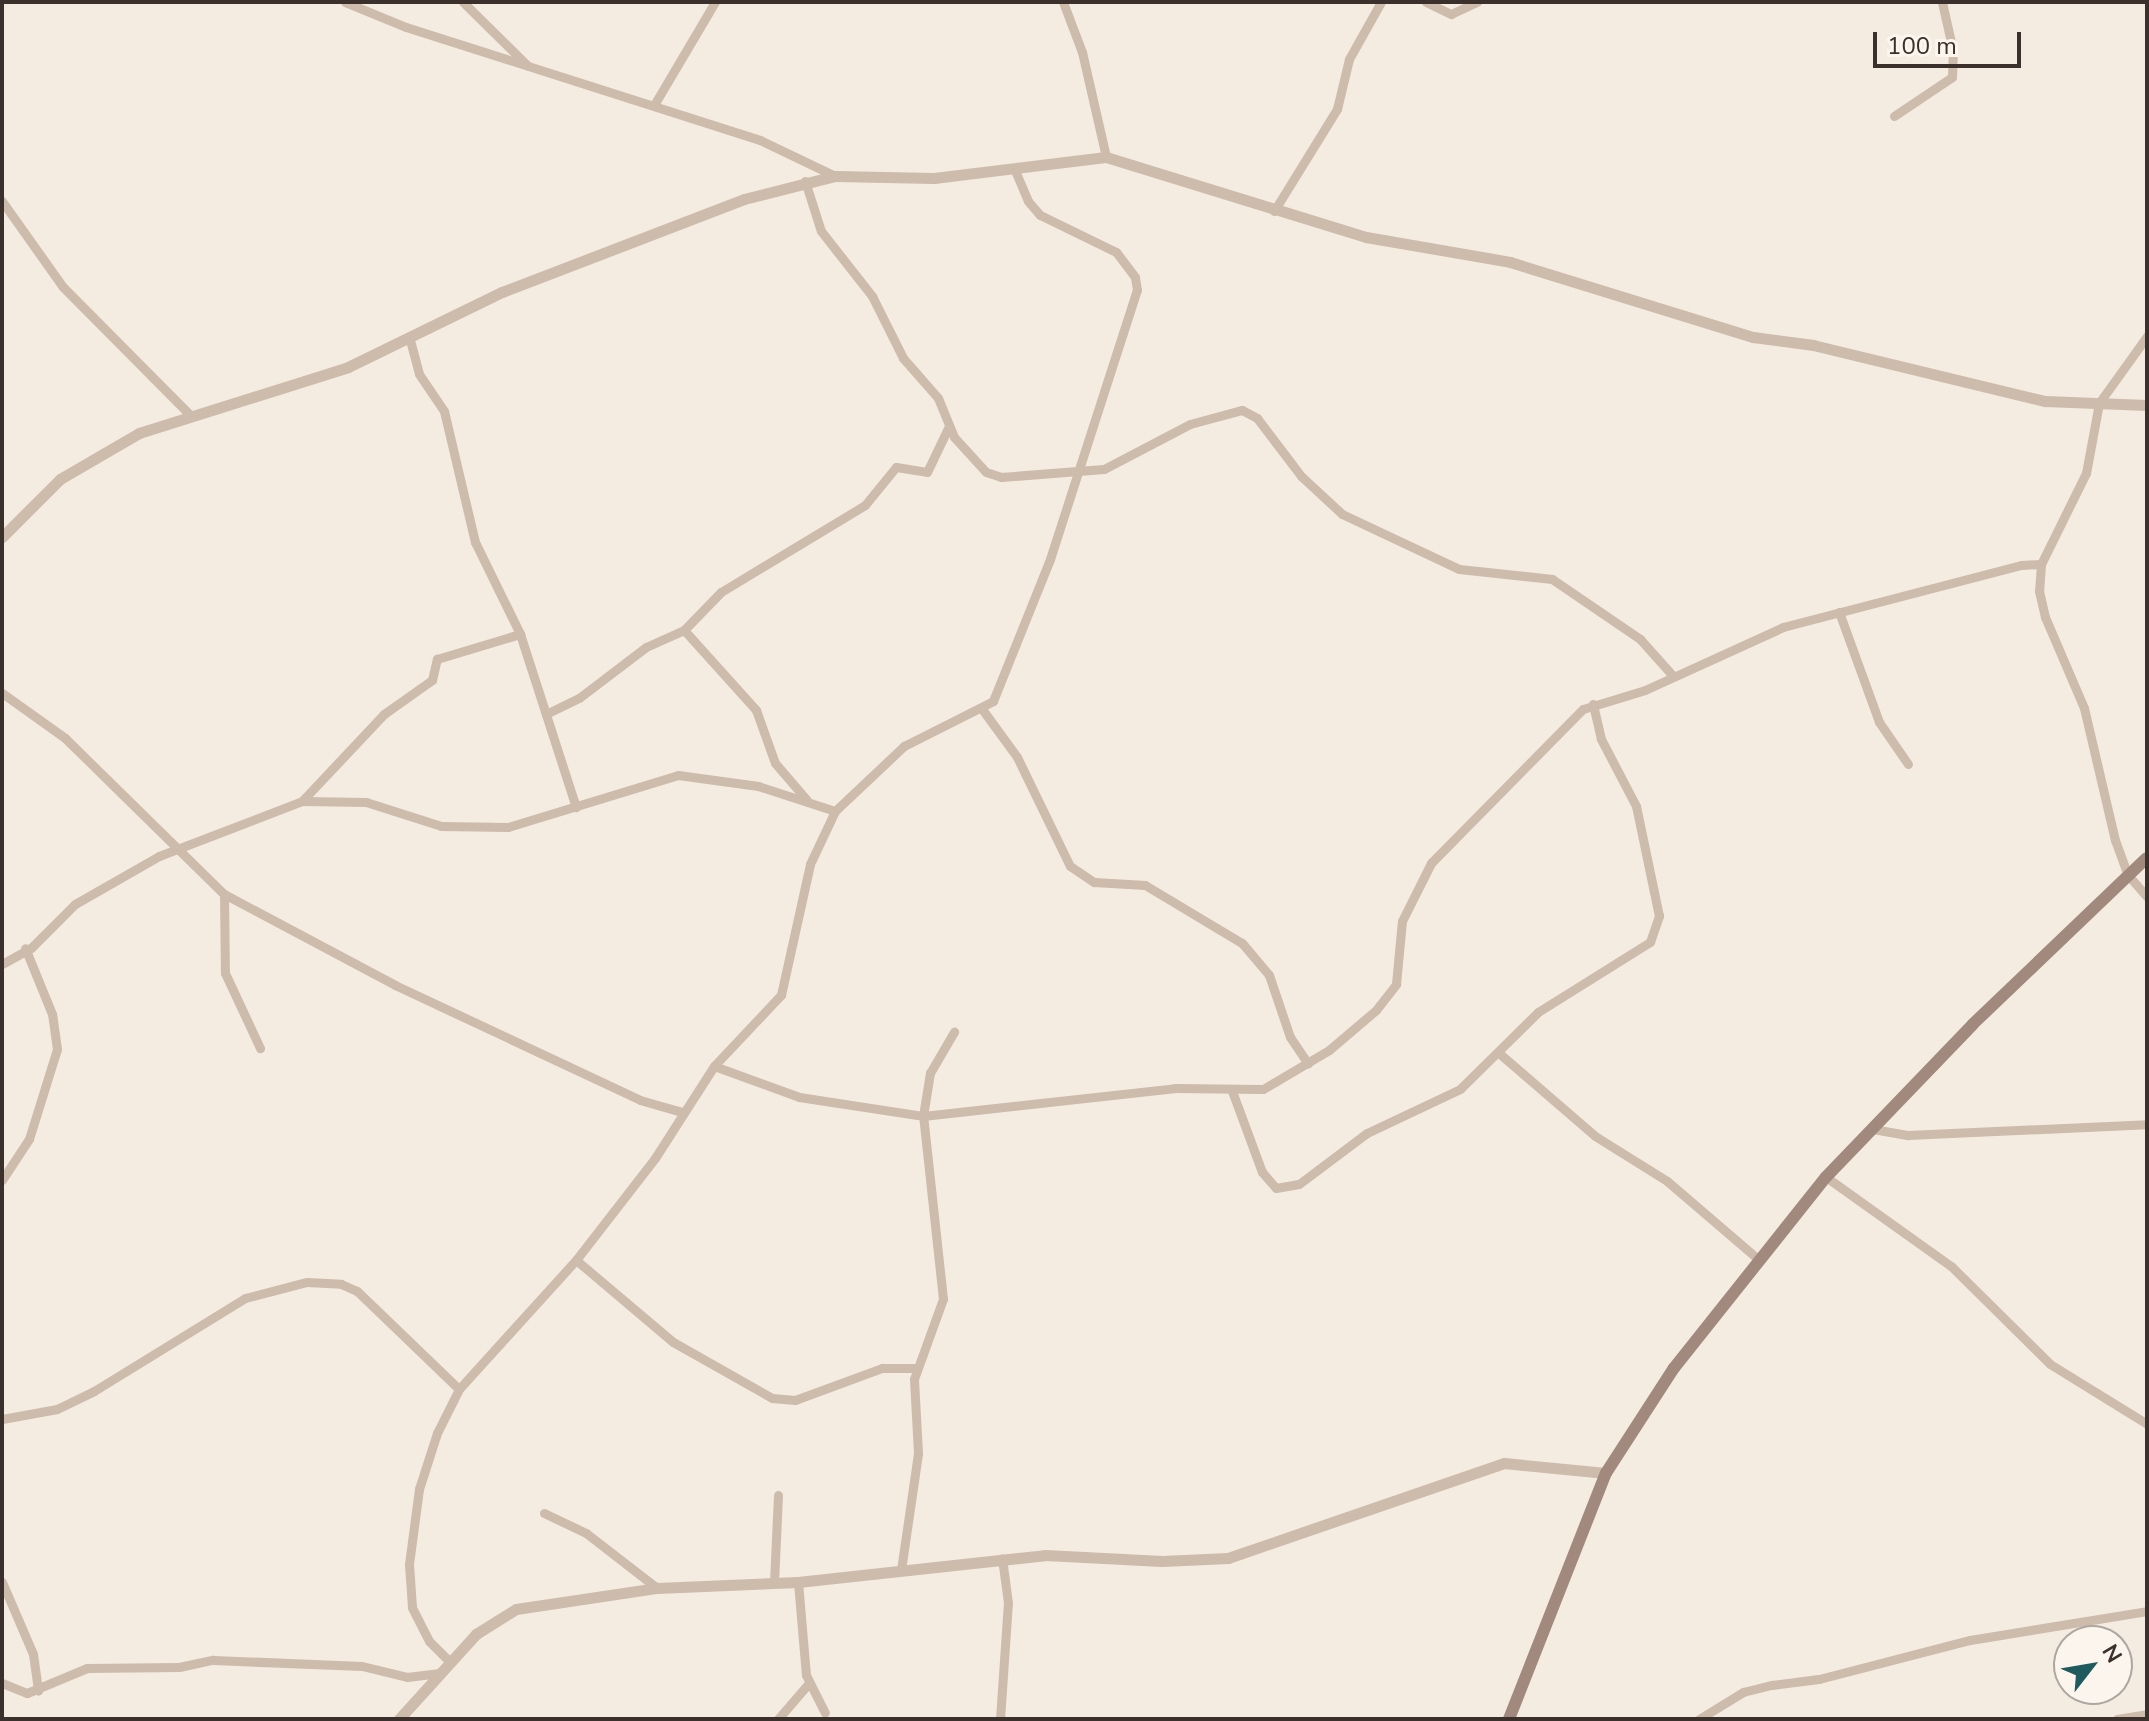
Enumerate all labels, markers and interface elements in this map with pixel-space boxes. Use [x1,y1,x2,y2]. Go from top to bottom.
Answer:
scale bar [1877,16,2025,66]
text: 100 m [1887,30,1957,62]
north arrow [2053,1625,2133,1705]
text: N [2095,1639,2129,1668]

